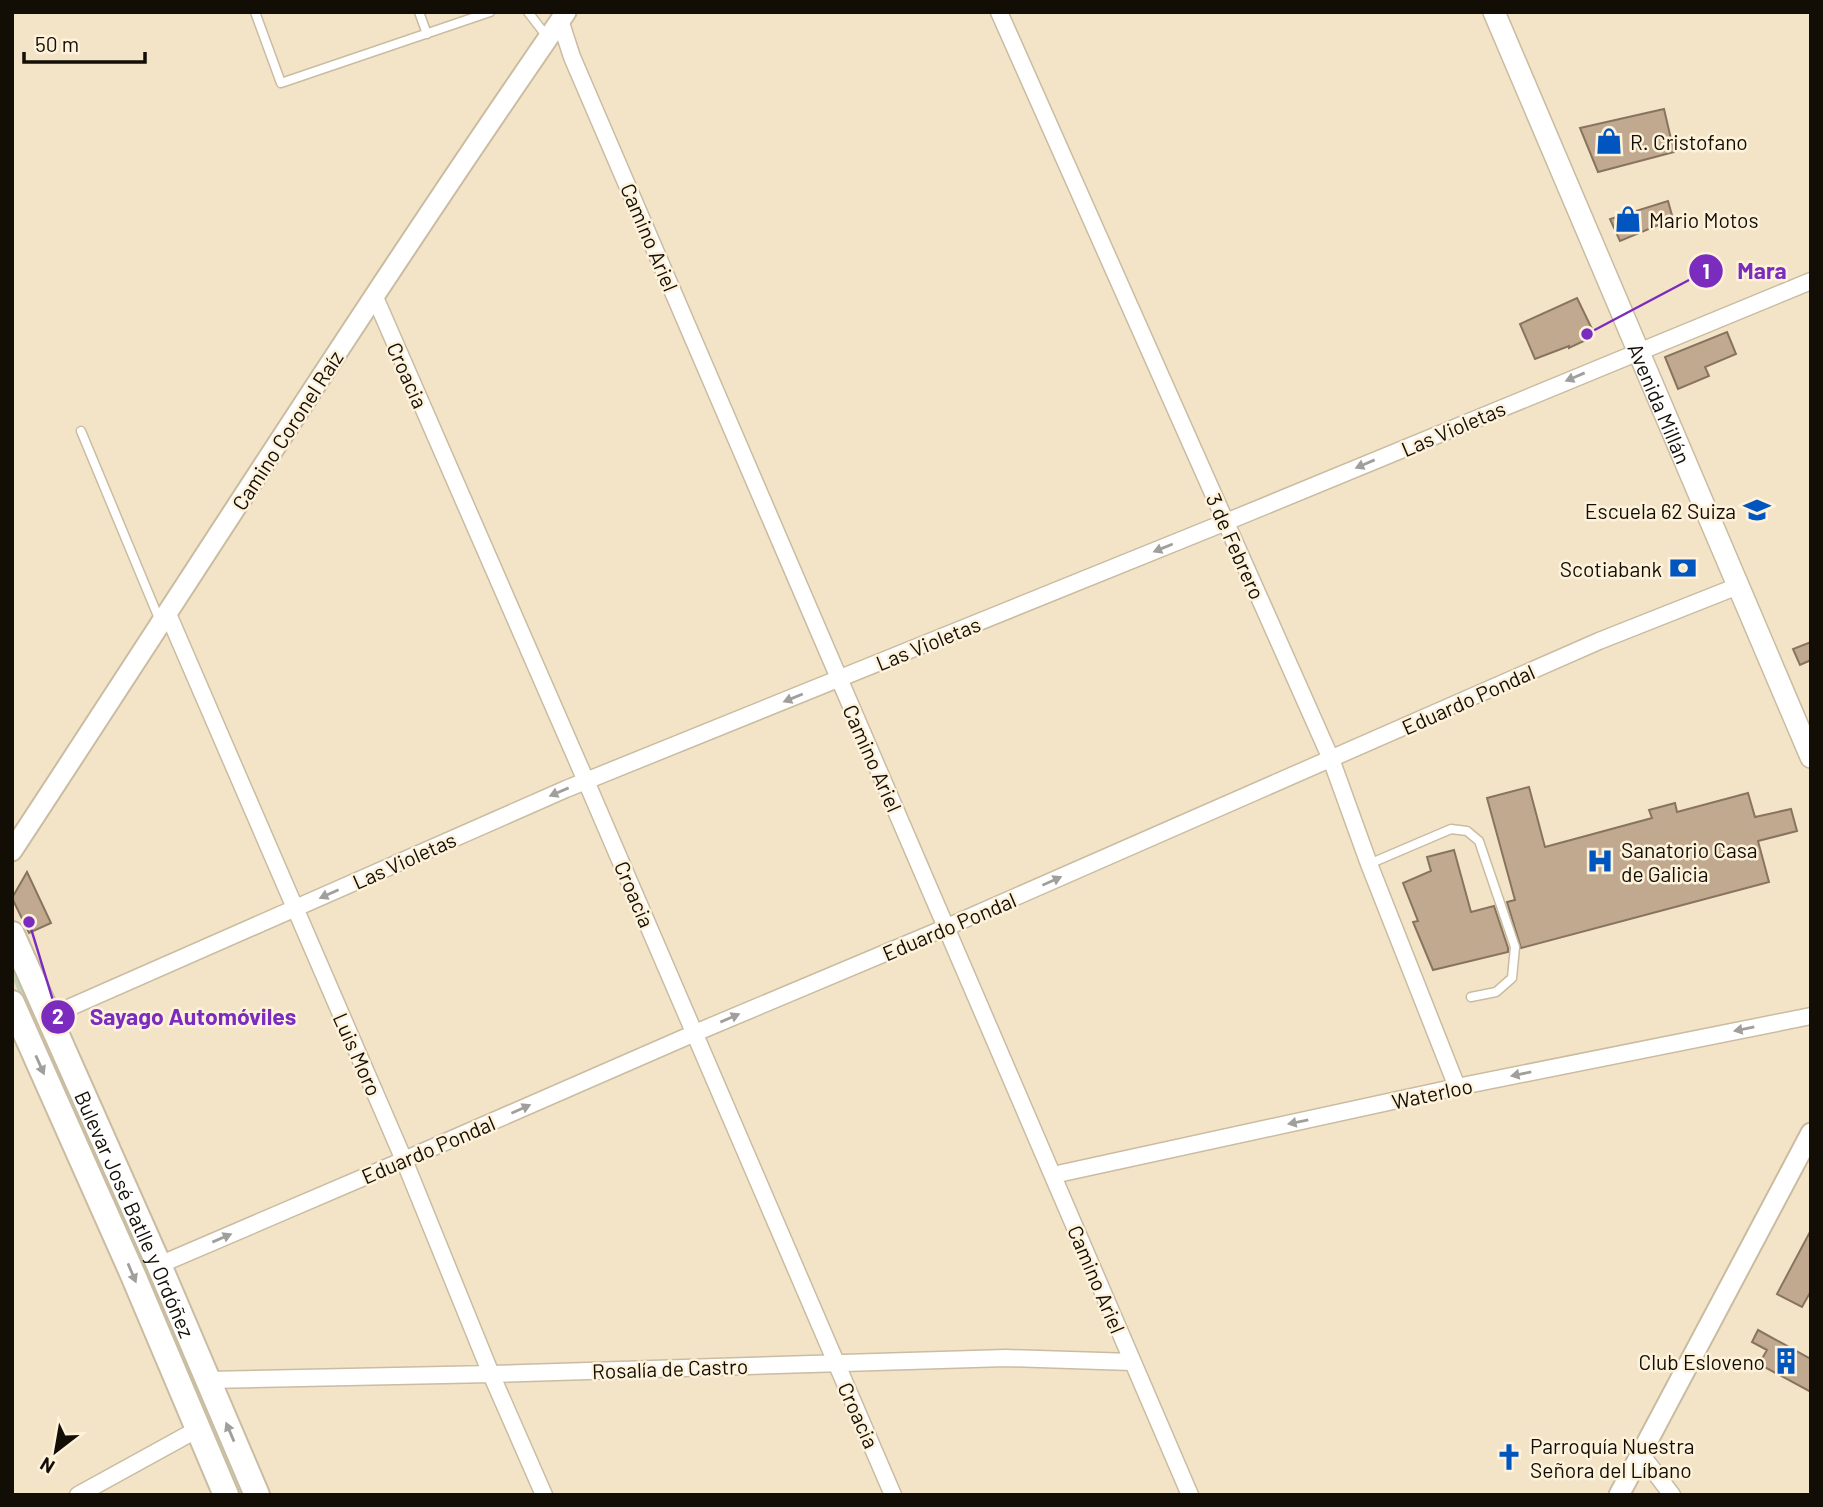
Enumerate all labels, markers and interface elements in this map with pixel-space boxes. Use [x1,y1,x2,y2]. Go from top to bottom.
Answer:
scale bar [24,21,145,65]
text: 50 m [35,31,79,56]
shop icon: R. Cristofano [1594,126,1624,156]
place label: R. Cristofano [1630,129,1748,154]
street label: Camino Ariel [616,179,684,295]
shop icon: Mario Motos [1613,204,1643,234]
place label: Mario Motos [1649,207,1759,232]
callout: Mara [1688,249,1800,293]
text: Mara [1737,256,1787,284]
text: 1 [1702,258,1710,283]
street label: Croacia [382,338,434,412]
street label: Avenida Millán [1624,339,1697,467]
street label: Camino Coronel Raíz [226,346,348,514]
one-way arrow [1565,371,1585,383]
street label: Las Violetas [1397,395,1509,461]
one-way arrow [1354,459,1375,470]
street label: 3 de Febrero [1202,489,1270,603]
school or university icon: Escuela 62 Suiza [1742,495,1772,525]
place label: Escuela 62 Suiza [1585,498,1736,523]
one-way arrow [1152,543,1173,554]
bank icon: Scotiabank [1668,553,1698,583]
place label: Scotiabank [1560,556,1662,581]
street label: Las Violetas [872,611,984,675]
street label: Eduardo Pondal [1398,659,1538,739]
one-way arrow [782,692,803,703]
street label: Camino Ariel [838,701,908,815]
one-way arrow [549,786,569,798]
street label: Las Violetas [348,826,460,894]
place label: Sanatorio Casa de Galicia [1621,837,1758,886]
hospital icon: Sanatorio Casa de Galicia [1585,846,1615,876]
street label: Croacia [610,857,660,931]
one-way arrow [1042,875,1062,887]
street label: Eduardo Pondal [879,887,1019,965]
one-way arrow [318,889,339,900]
callout: Sayago Automóviles [40,995,310,1039]
text: Sayago Automóviles [90,1002,296,1030]
text: 2 [52,1003,64,1028]
street label: Luis Moro [329,1009,387,1099]
one-way arrow [719,1012,740,1023]
one-way arrow [1733,1024,1755,1035]
one-way arrow [34,1055,46,1075]
one-way arrow [1510,1069,1532,1080]
street label: Waterloo [1389,1072,1475,1114]
street label: Bulevar José Batlle y Ordóñez [71,1087,201,1341]
one-way arrow [511,1103,531,1115]
street label: Eduardo Pondal [358,1110,498,1188]
one-way arrow [1287,1116,1309,1127]
street label: Camino Ariel [1063,1221,1131,1337]
one-way arrow [212,1232,232,1244]
one-way arrow [126,1263,138,1283]
building icon: Club Esloveno [1771,1346,1801,1376]
place label: Club Esloveno [1638,1349,1765,1374]
street label: Rosalía de Castro [592,1353,748,1383]
street label: Croacia [833,1378,885,1452]
north arrow [21,1416,91,1486]
one-way arrow [224,1422,236,1442]
place label: Parroquía Nuestra Señora del Líbano [1530,1433,1694,1482]
church icon: Parroquía Nuestra Señora del Líbano [1494,1442,1524,1472]
text: N [36,1453,58,1479]

